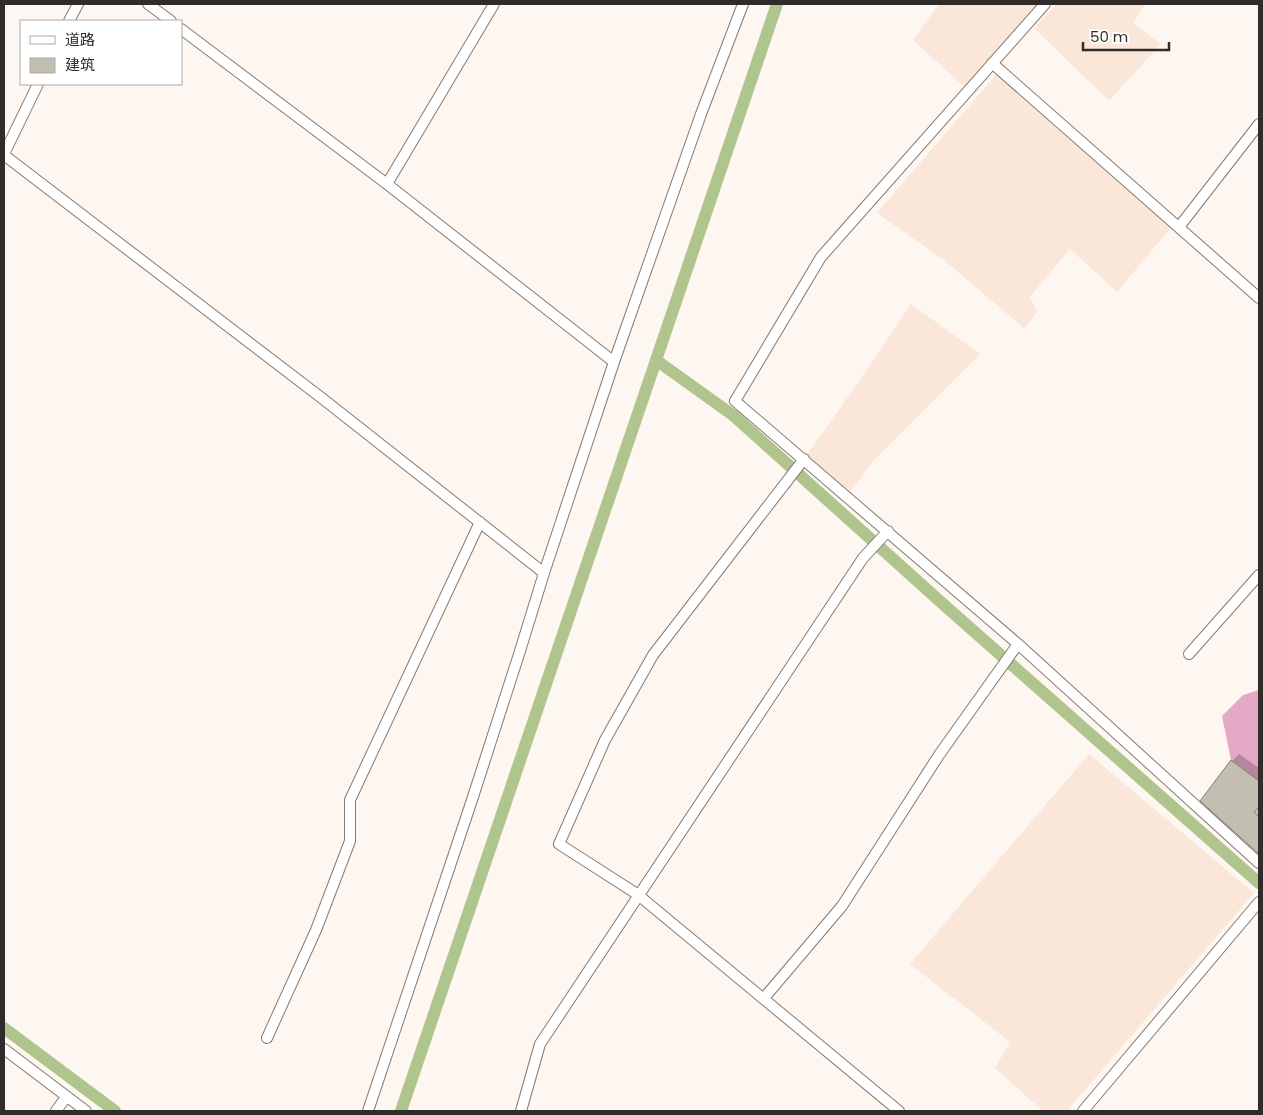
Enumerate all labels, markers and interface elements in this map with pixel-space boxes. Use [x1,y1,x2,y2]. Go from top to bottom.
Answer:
legend [20,20,182,85]
scale bar [1083,20,1169,52]
text: 50 m [1090,26,1128,47]
text: 道路 [65,29,95,50]
text: 建筑 [65,54,95,75]

